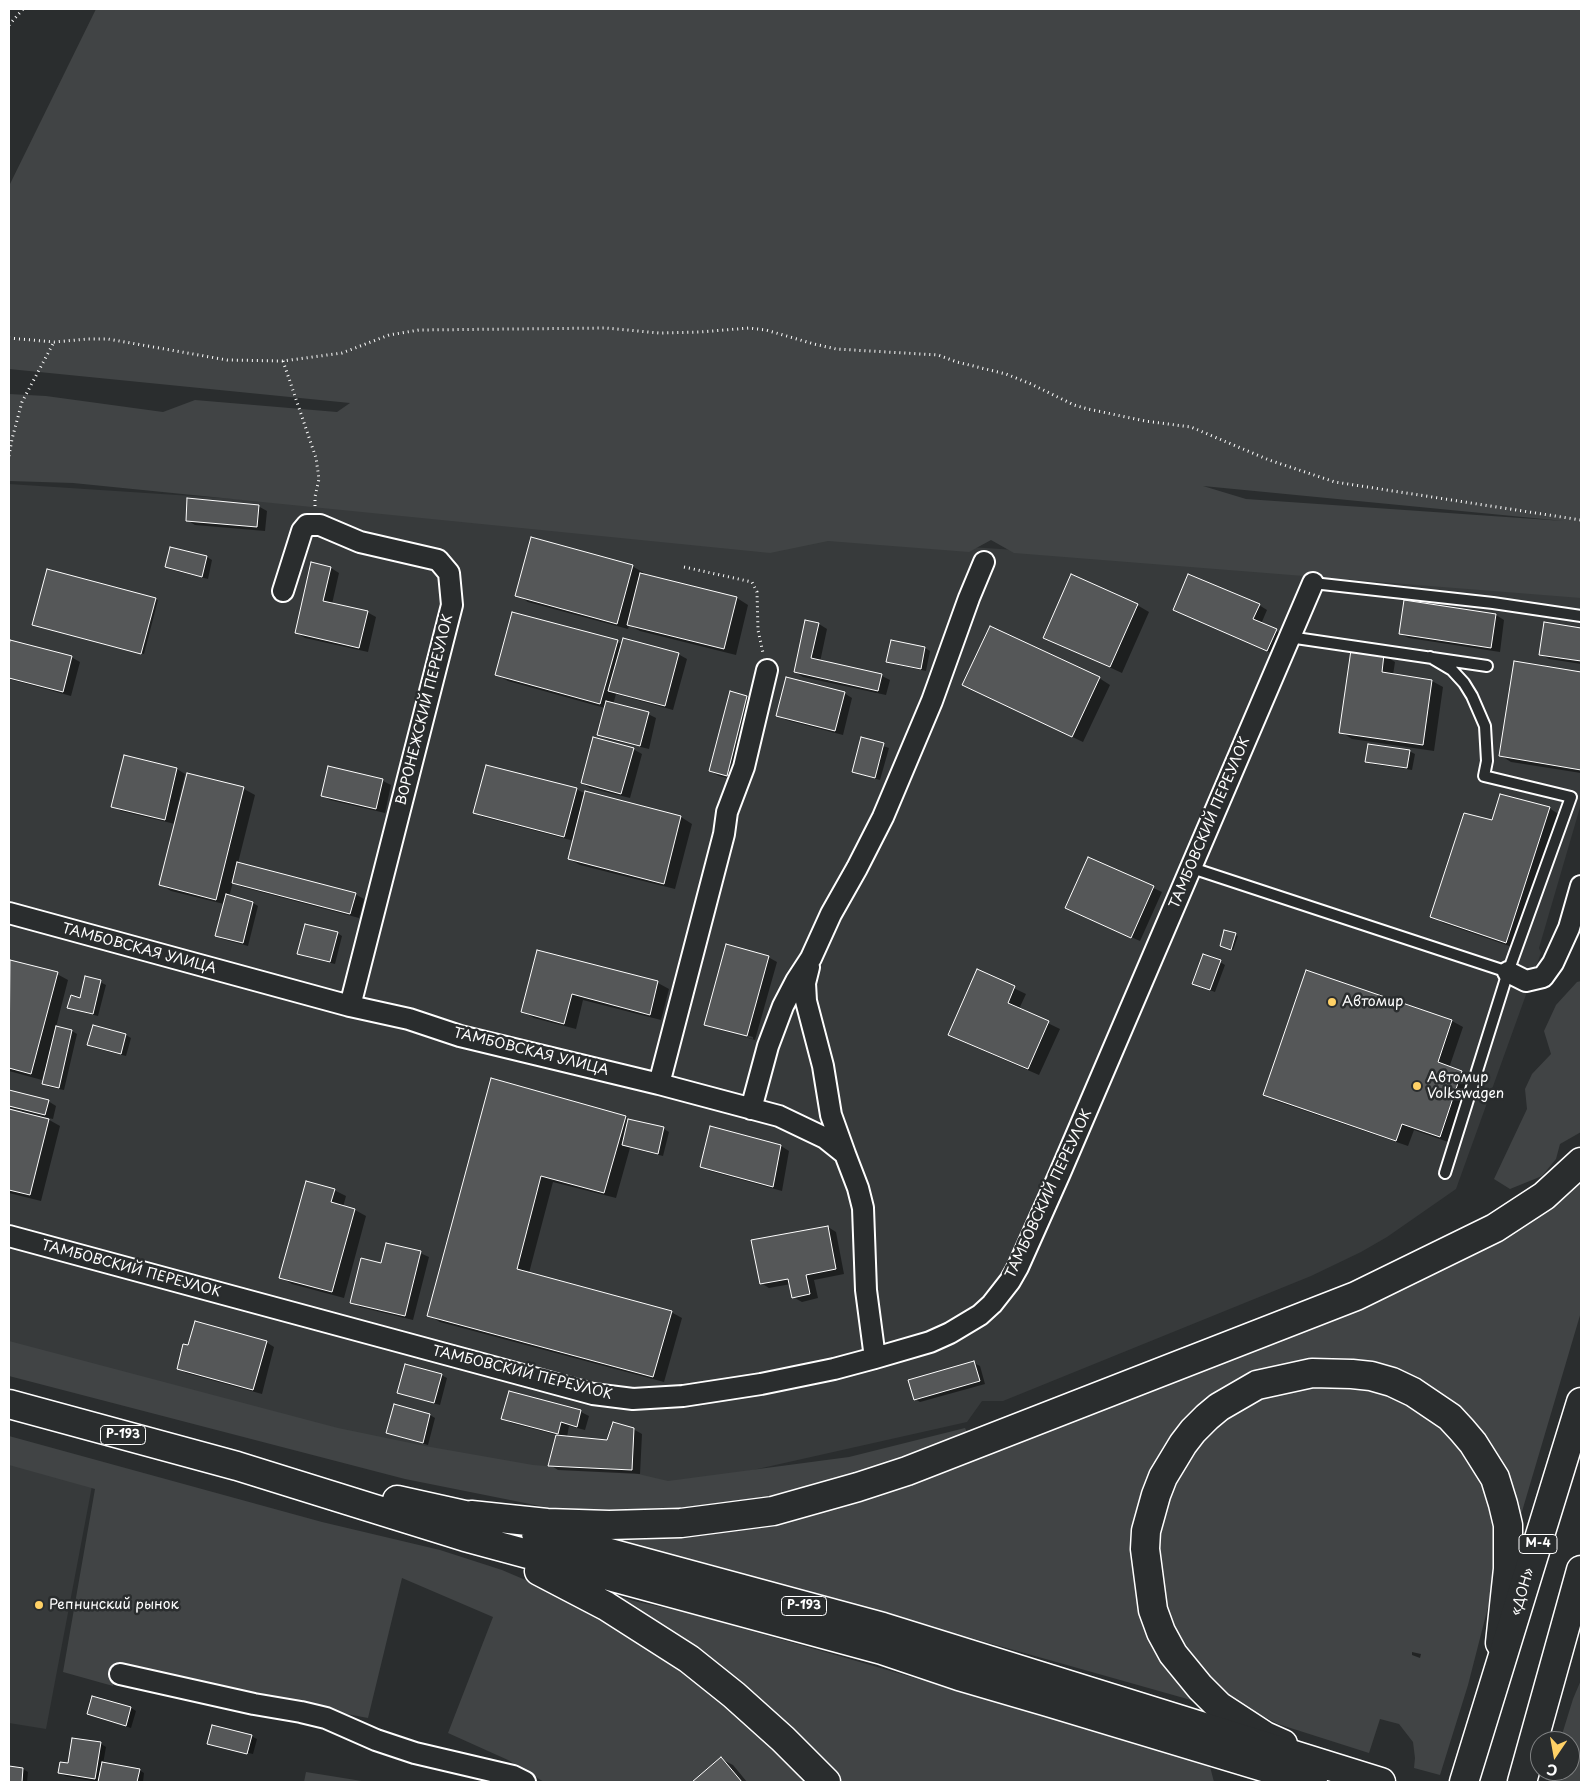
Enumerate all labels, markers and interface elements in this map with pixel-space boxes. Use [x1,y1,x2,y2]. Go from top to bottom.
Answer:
street label: ВОРОНЕЖСКИЙ ПЕРЕУЛОК [393,613,457,807]
street label: ТАМБОВСКИЙ ПЕРЕУЛОК [1166,735,1254,911]
street label: ТАМБОВСКАЯ УЛИЦА [60,920,218,978]
place label: Автомир [1342,994,1403,1010]
marker: Автомир [1326,996,1338,1008]
street label: ТАМБОВСКАЯ УЛИЦА [452,1025,610,1079]
place label: Автомир Volkswagen [1427,1070,1504,1102]
marker: Автомир Volkswagen [1411,1080,1423,1092]
street label: ТАМБОВСКИЙ ПЕРЕУЛОК [1002,1107,1096,1281]
street label: ТАМБОВСКИЙ ПЕРЕУЛОК [40,1237,222,1301]
street label: ТАМБОВСКИЙ ПЕРЕУЛОК [430,1343,614,1403]
road number: Р-193 [100,1426,146,1444]
road number: М-4 [1519,1535,1557,1554]
street label: «ДОН» [1508,1566,1538,1618]
road number: Р-193 [782,1596,826,1615]
place label: Репнинский рынок [49,1597,179,1613]
marker: Репнинский рынок [33,1599,45,1611]
north arrow [1530,1731,1580,1781]
text: С [1545,1759,1559,1782]

